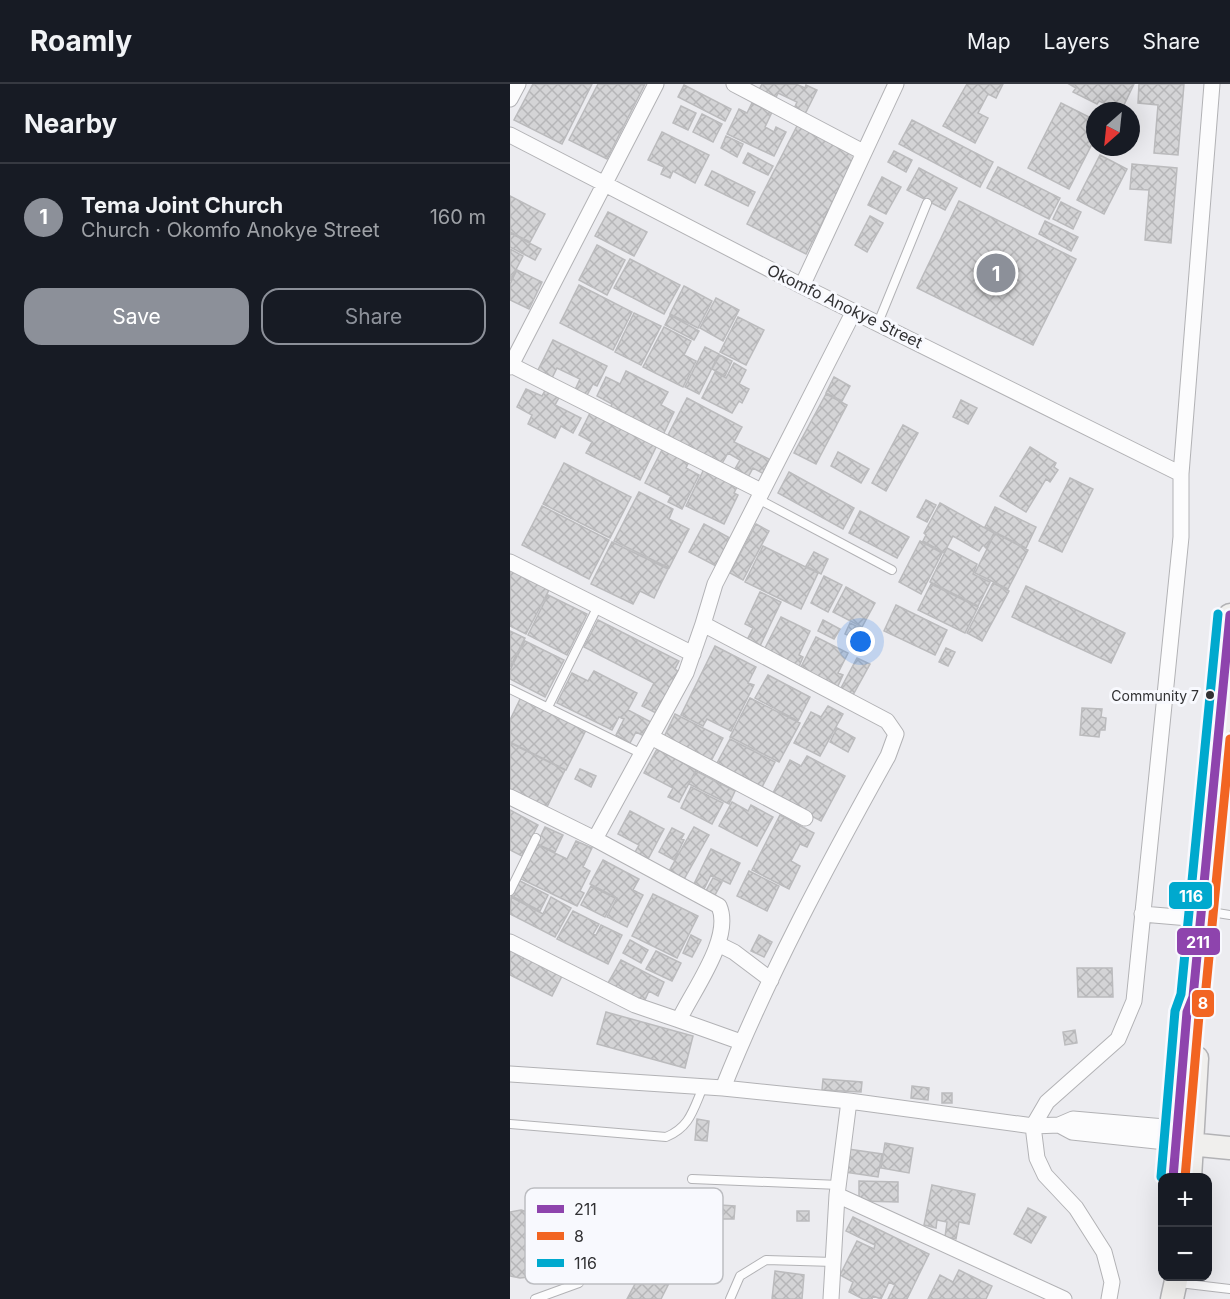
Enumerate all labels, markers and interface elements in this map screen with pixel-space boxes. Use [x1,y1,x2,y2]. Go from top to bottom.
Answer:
text: Roamly [30,24,132,58]
text: Map [967,29,1011,54]
text: Layers [1044,29,1110,54]
text: Share [1143,29,1200,54]
north arrow [1086,102,1140,156]
text: Nearby [24,108,117,139]
text: Tema Joint Church [81,192,283,218]
text: 1 [39,205,48,229]
text: 160 m [430,205,486,229]
text: Church · Okomfo Anokye Street [81,218,380,242]
pin: 1 [976,250,1016,296]
street label: Okomfo Anokye Street [764,260,926,352]
button: Save [24,288,249,345]
button: Share [261,288,486,345]
your location [846,627,875,656]
place label: Community 7 [1111,687,1199,704]
marker: Community 7 [1204,689,1216,701]
line badge: 116 [1168,881,1213,910]
text: 116 [1179,886,1203,906]
line badge: 211 [1176,927,1221,956]
text: 211 [1186,932,1210,952]
line badge: 8 [1191,989,1215,1018]
text: 8 [1198,993,1208,1013]
map controls [1158,1173,1212,1281]
button: + [1158,1173,1212,1227]
legend [525,1188,723,1284]
text: 211 [574,1199,597,1219]
text: 8 [574,1226,584,1246]
button: − [1158,1227,1212,1281]
text: 116 [574,1253,597,1273]

